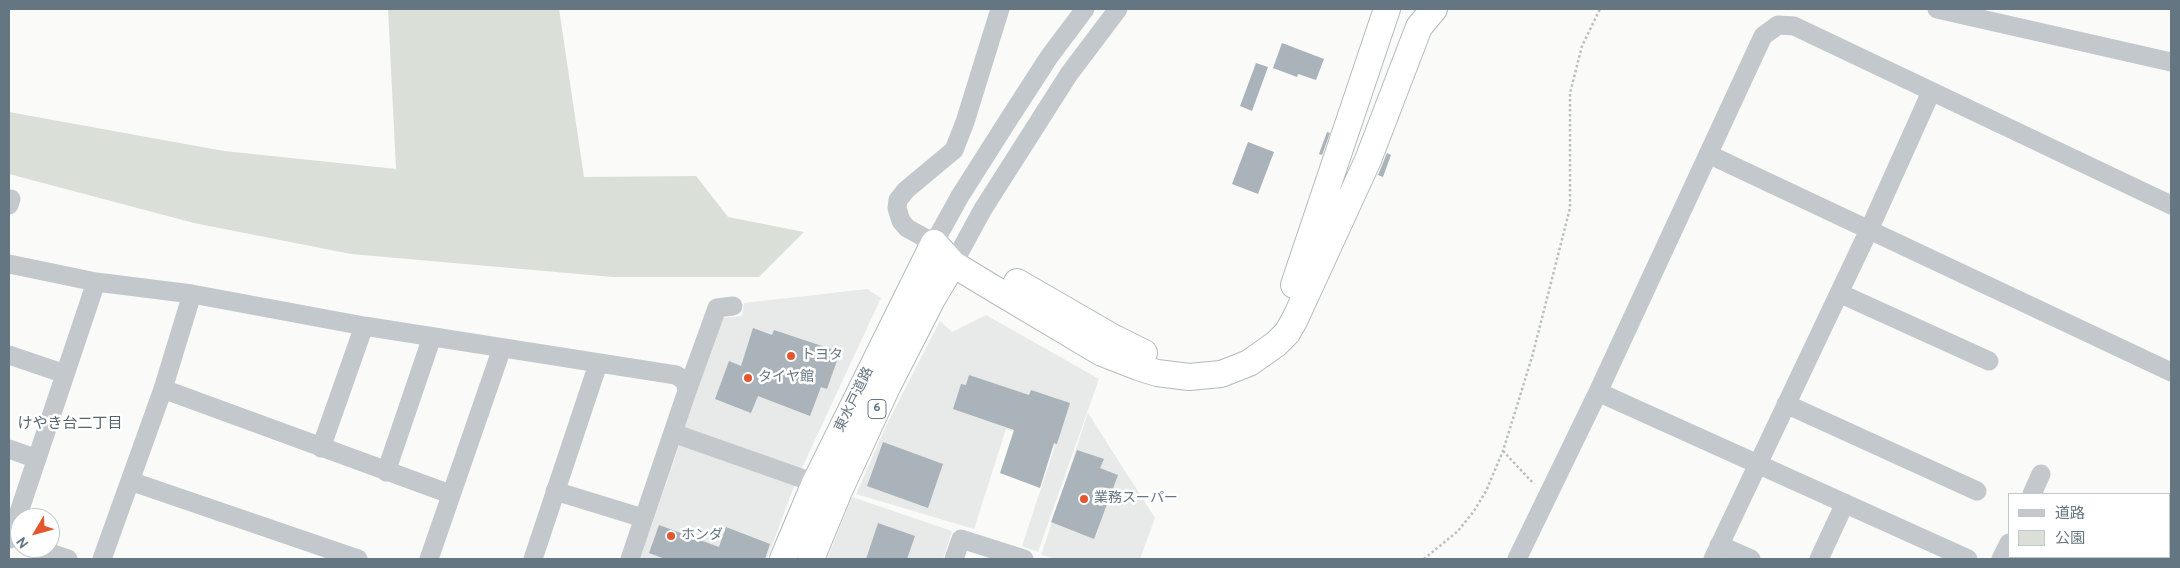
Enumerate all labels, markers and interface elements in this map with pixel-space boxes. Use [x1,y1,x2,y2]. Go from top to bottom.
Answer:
place label: トヨタ [801,348,843,364]
marker: トヨタ [785,350,797,362]
street label: 東水戸道路 [832,365,878,435]
place label: タイヤ館 [758,370,814,386]
marker: タイヤ館 [742,372,754,384]
road number: 6 [868,399,886,418]
district label: けやき台二丁目 [18,416,122,434]
place label: 業務スーパー [1094,491,1178,507]
marker: 業務スーパー [1078,493,1090,505]
legend [2008,493,2170,558]
text: 道路 [2055,505,2085,524]
north arrow [10,508,60,558]
place label: ホンダ [681,528,723,544]
marker: ホンダ [665,530,677,542]
text: 公園 [2055,530,2085,549]
text: N [14,533,33,551]

